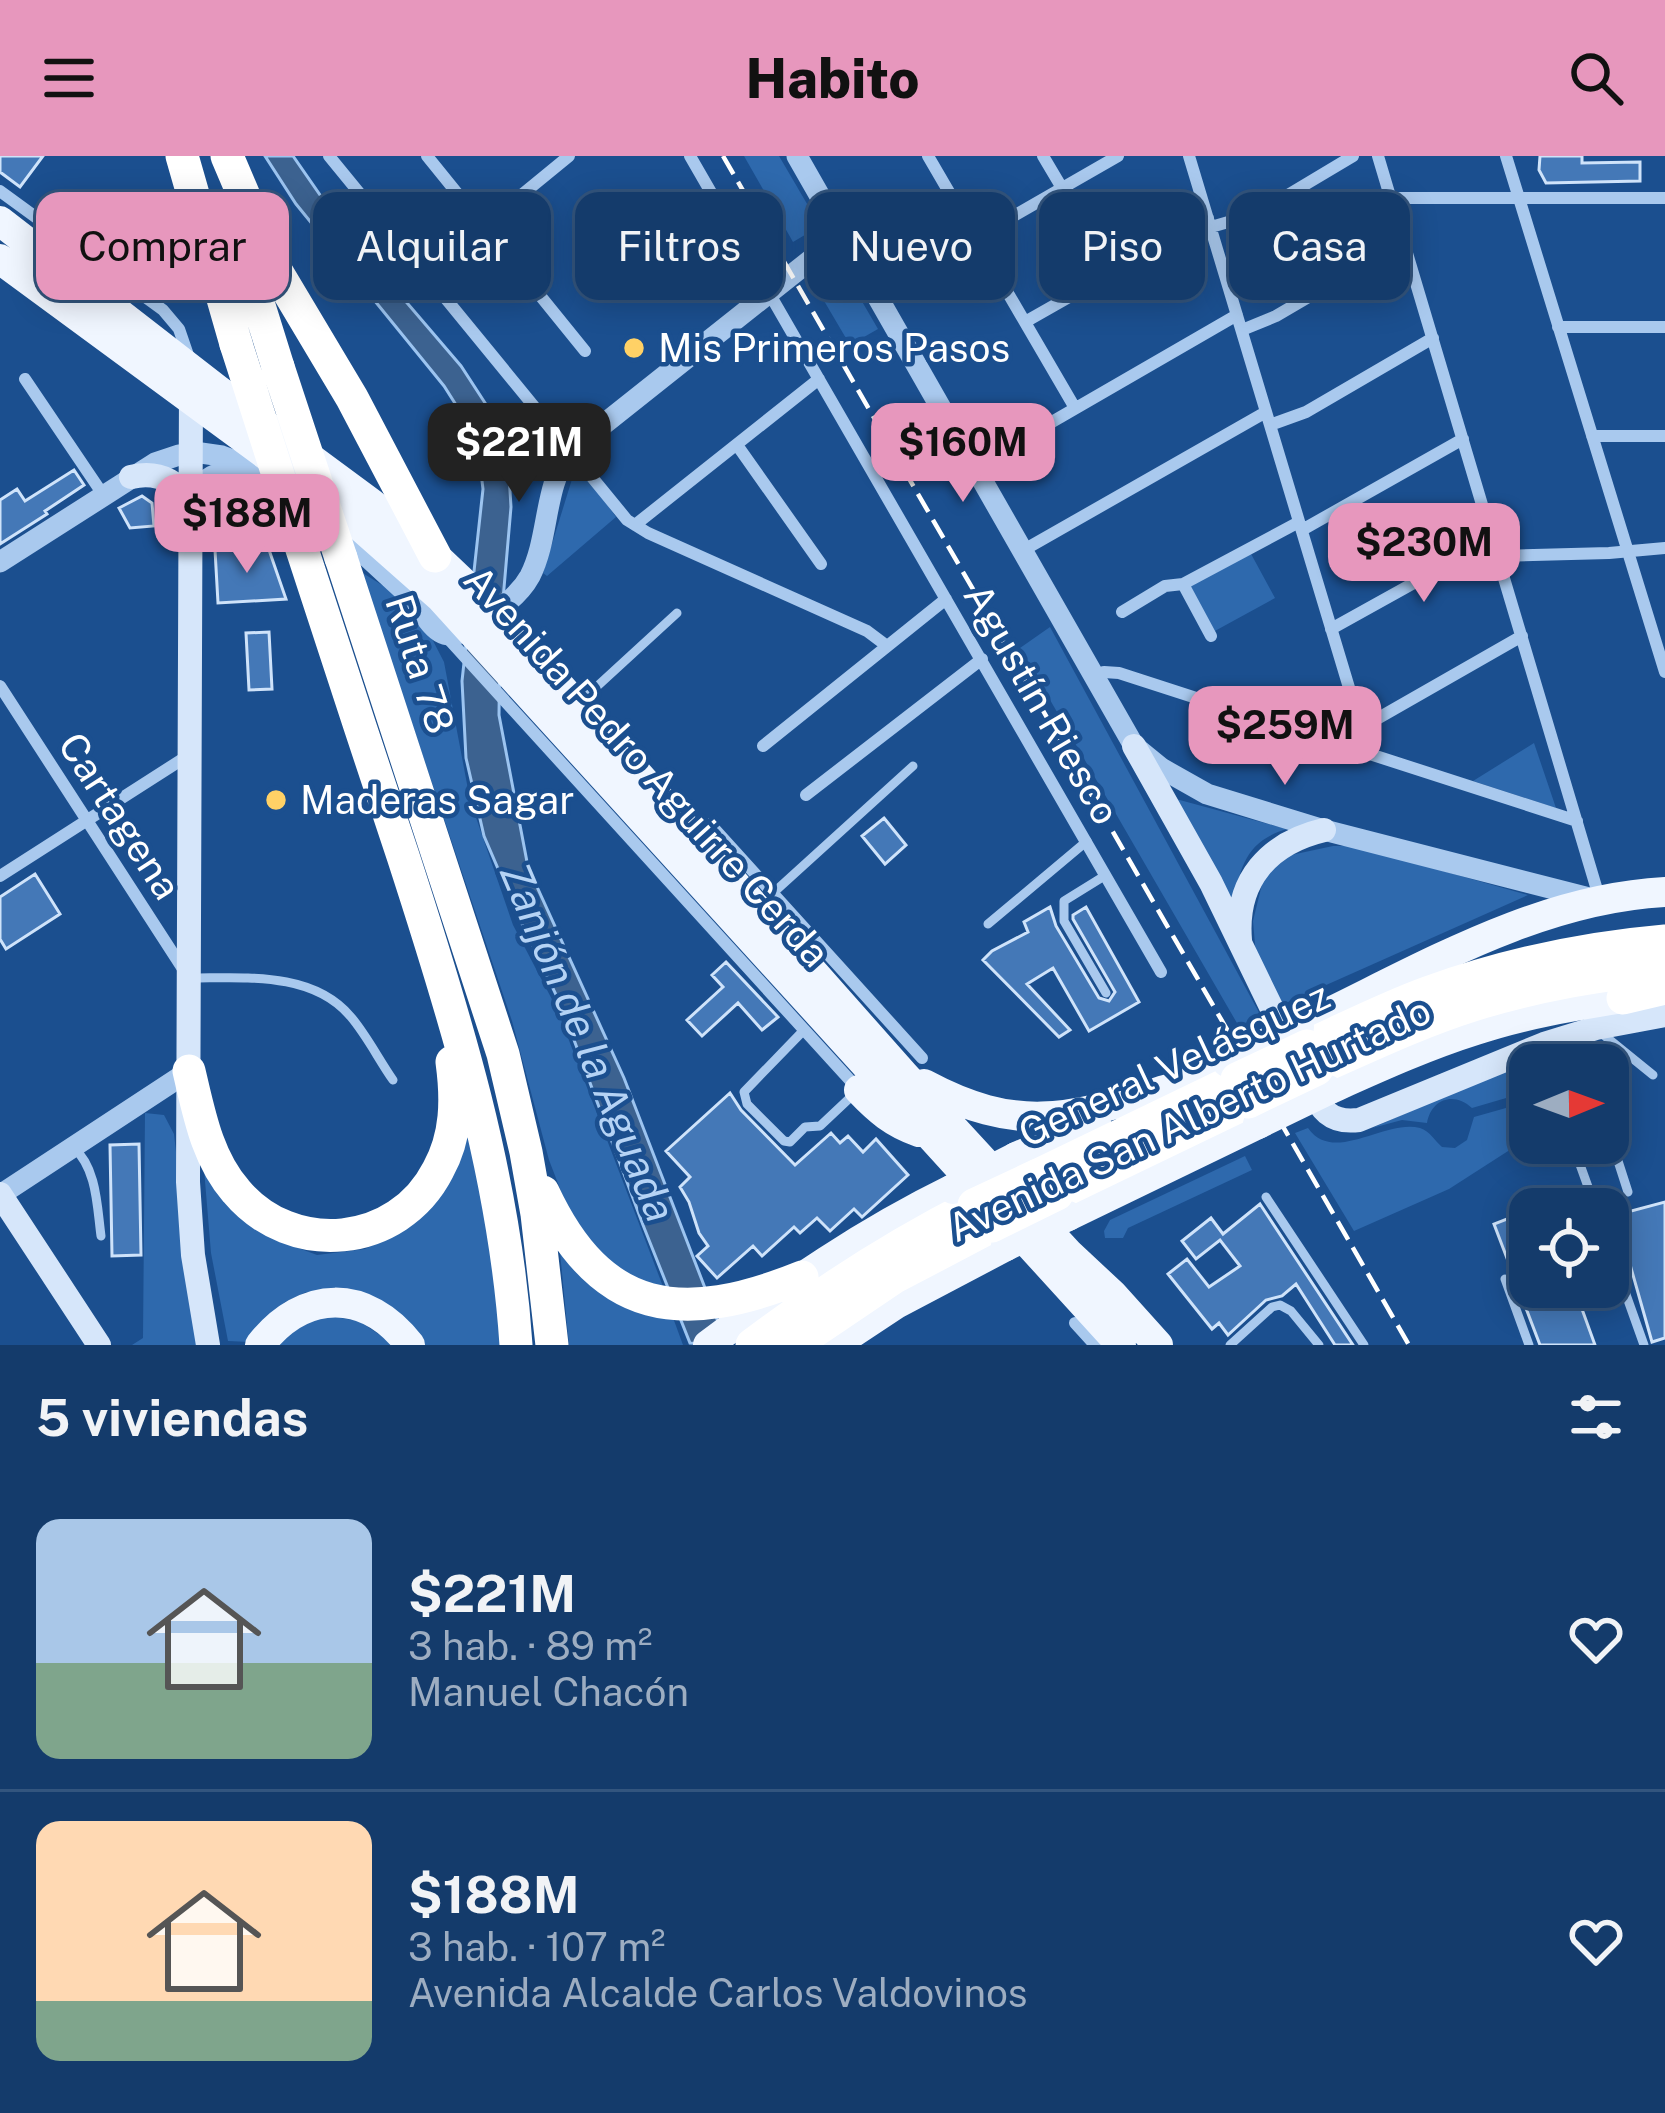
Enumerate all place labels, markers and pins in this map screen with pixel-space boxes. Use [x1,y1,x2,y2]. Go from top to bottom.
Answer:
place label: Mis Primeros Pasos [658,325,1010,371]
marker: Mis Primeros Pasos [621,335,647,361]
pin: $221M [435,403,603,505]
pin: $160M [879,403,1047,505]
pin: $188M [163,474,331,576]
pin: $230M [1340,503,1508,605]
pin: $259M [1201,686,1369,788]
place label: Maderas Sagar [300,777,574,823]
marker: Maderas Sagar [263,787,289,813]

